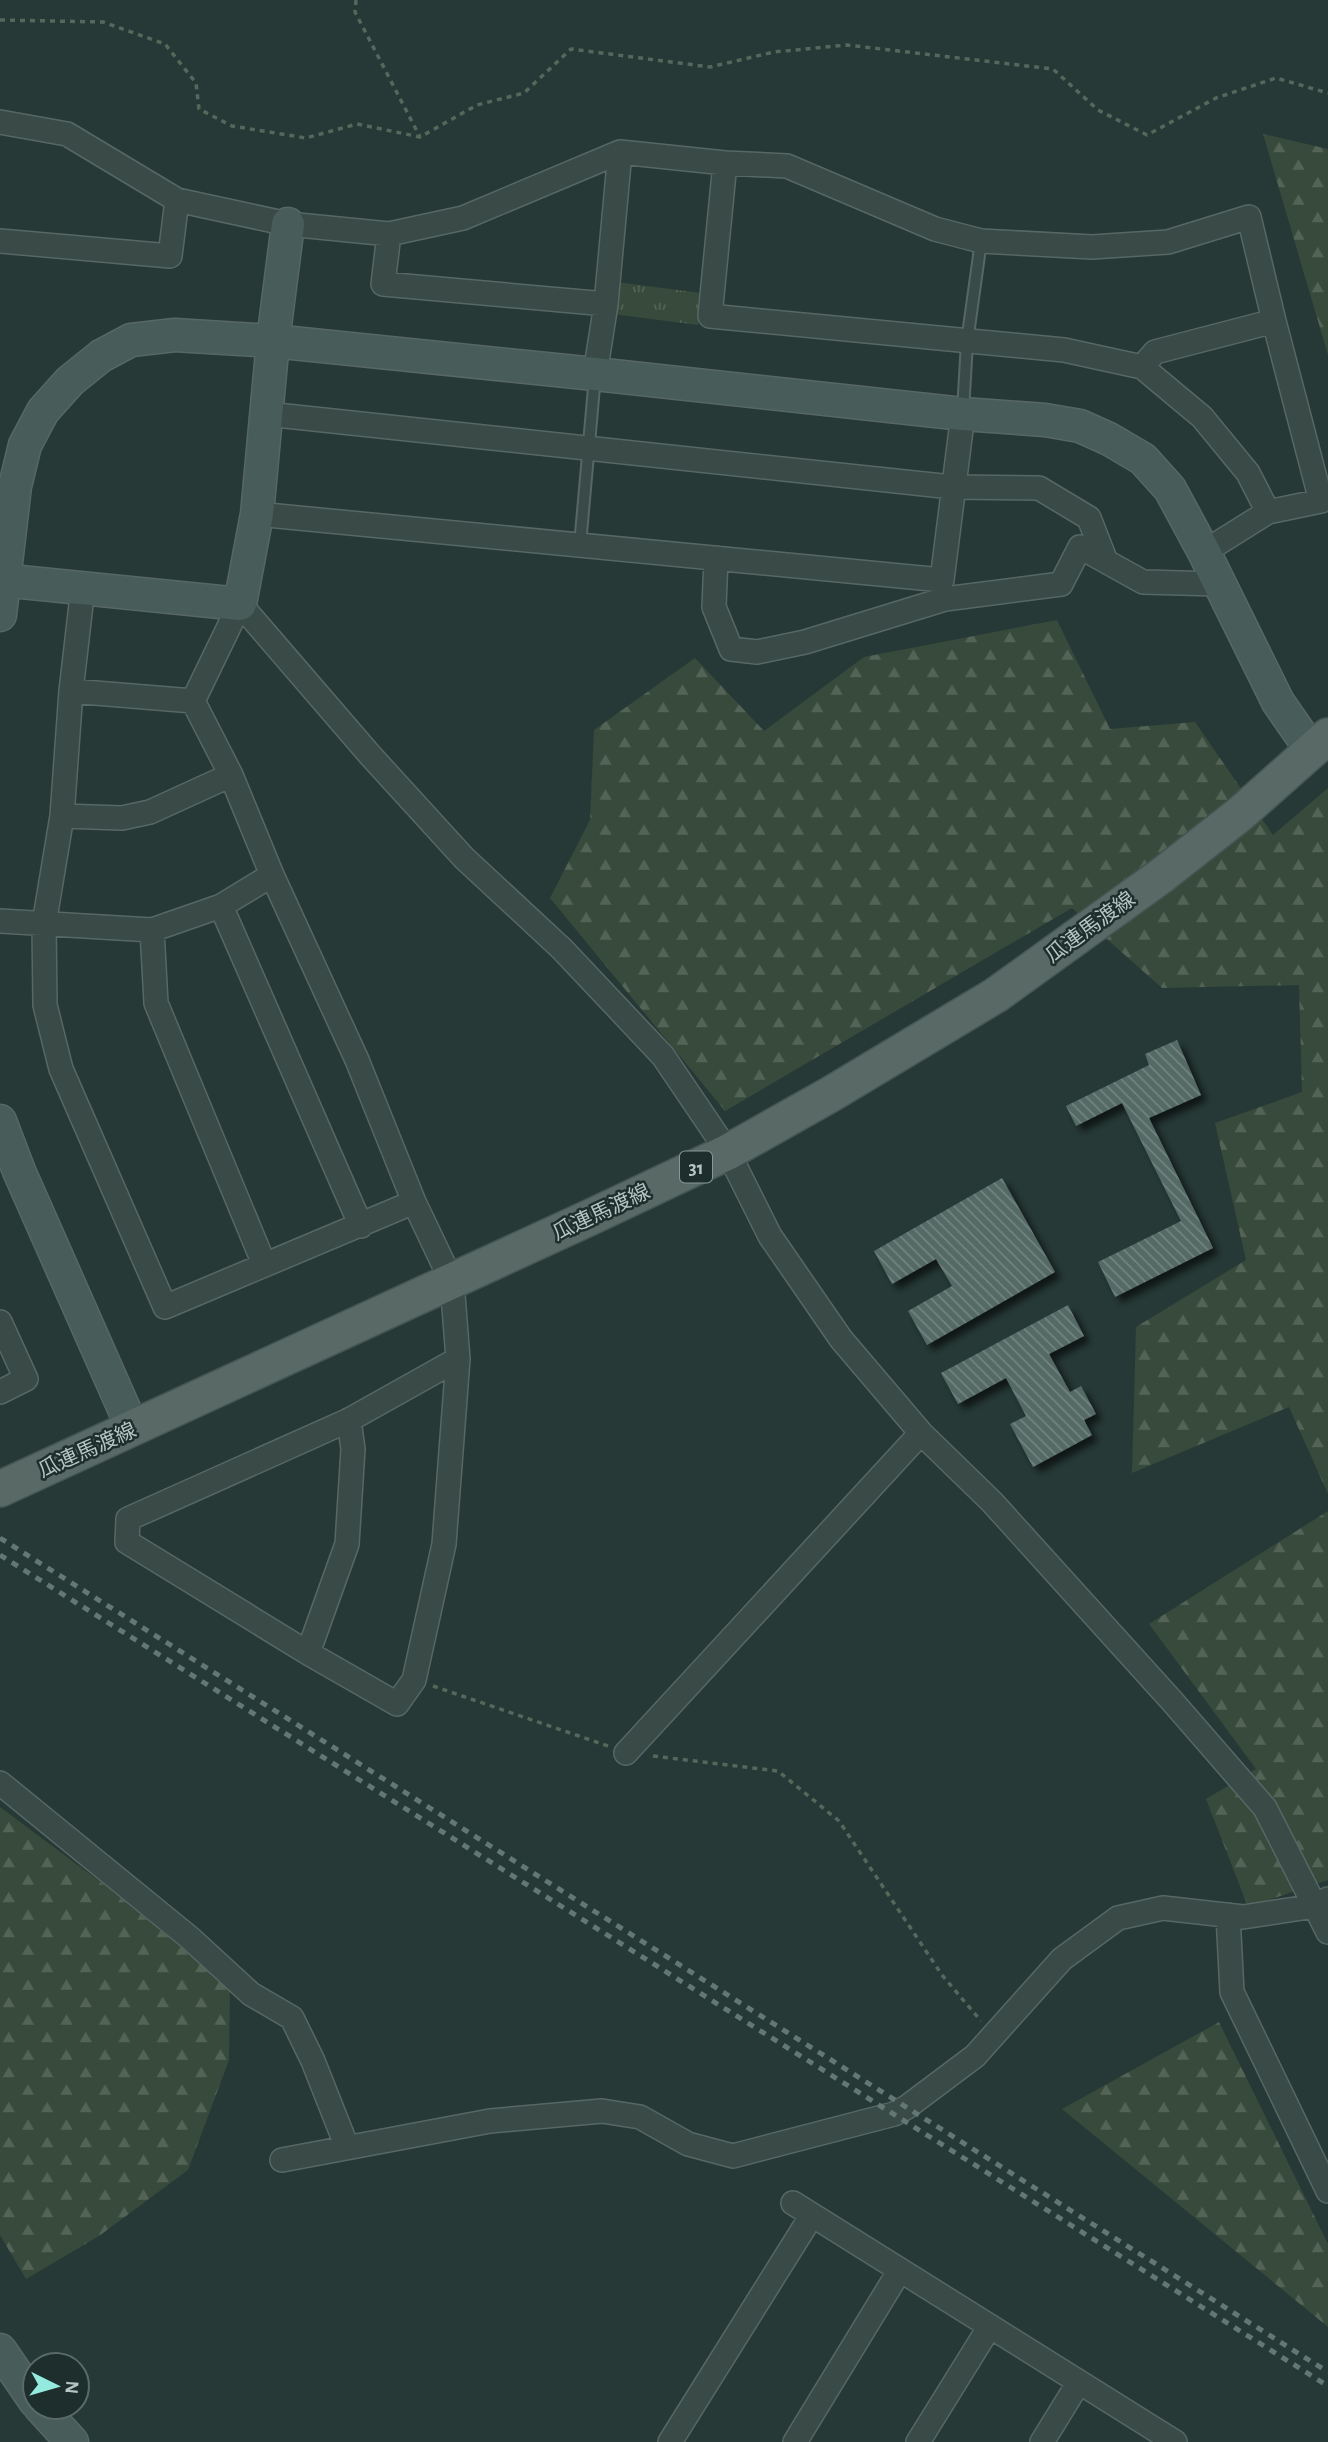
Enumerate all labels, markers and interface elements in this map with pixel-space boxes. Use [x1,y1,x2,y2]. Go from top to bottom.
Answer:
street label: 瓜連馬渡線 [1041,887,1139,967]
road number: 31 [680,1152,712,1182]
street label: 瓜連馬渡線 [549,1180,653,1244]
street label: 瓜連馬渡線 [35,1419,139,1481]
north arrow [21,2351,91,2421]
text: N [61,2380,81,2395]

